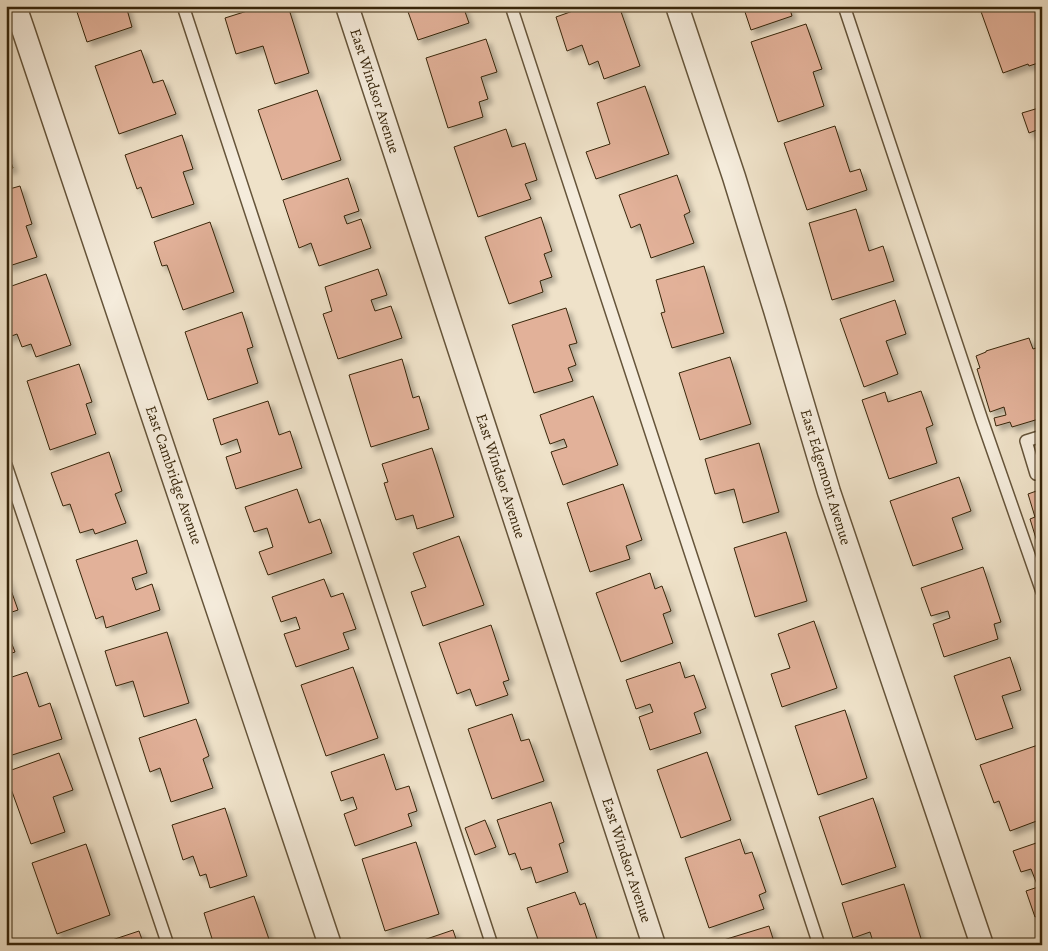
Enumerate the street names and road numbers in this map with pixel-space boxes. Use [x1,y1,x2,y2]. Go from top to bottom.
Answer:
street label: East Windsor Avenue [345,26,405,156]
street label: East Cambridge Avenue [141,403,207,547]
street label: East Edgemont Avenue [796,407,856,548]
street label: East Windsor Avenue [471,411,531,541]
street label: East Windsor Avenue [597,795,657,925]

